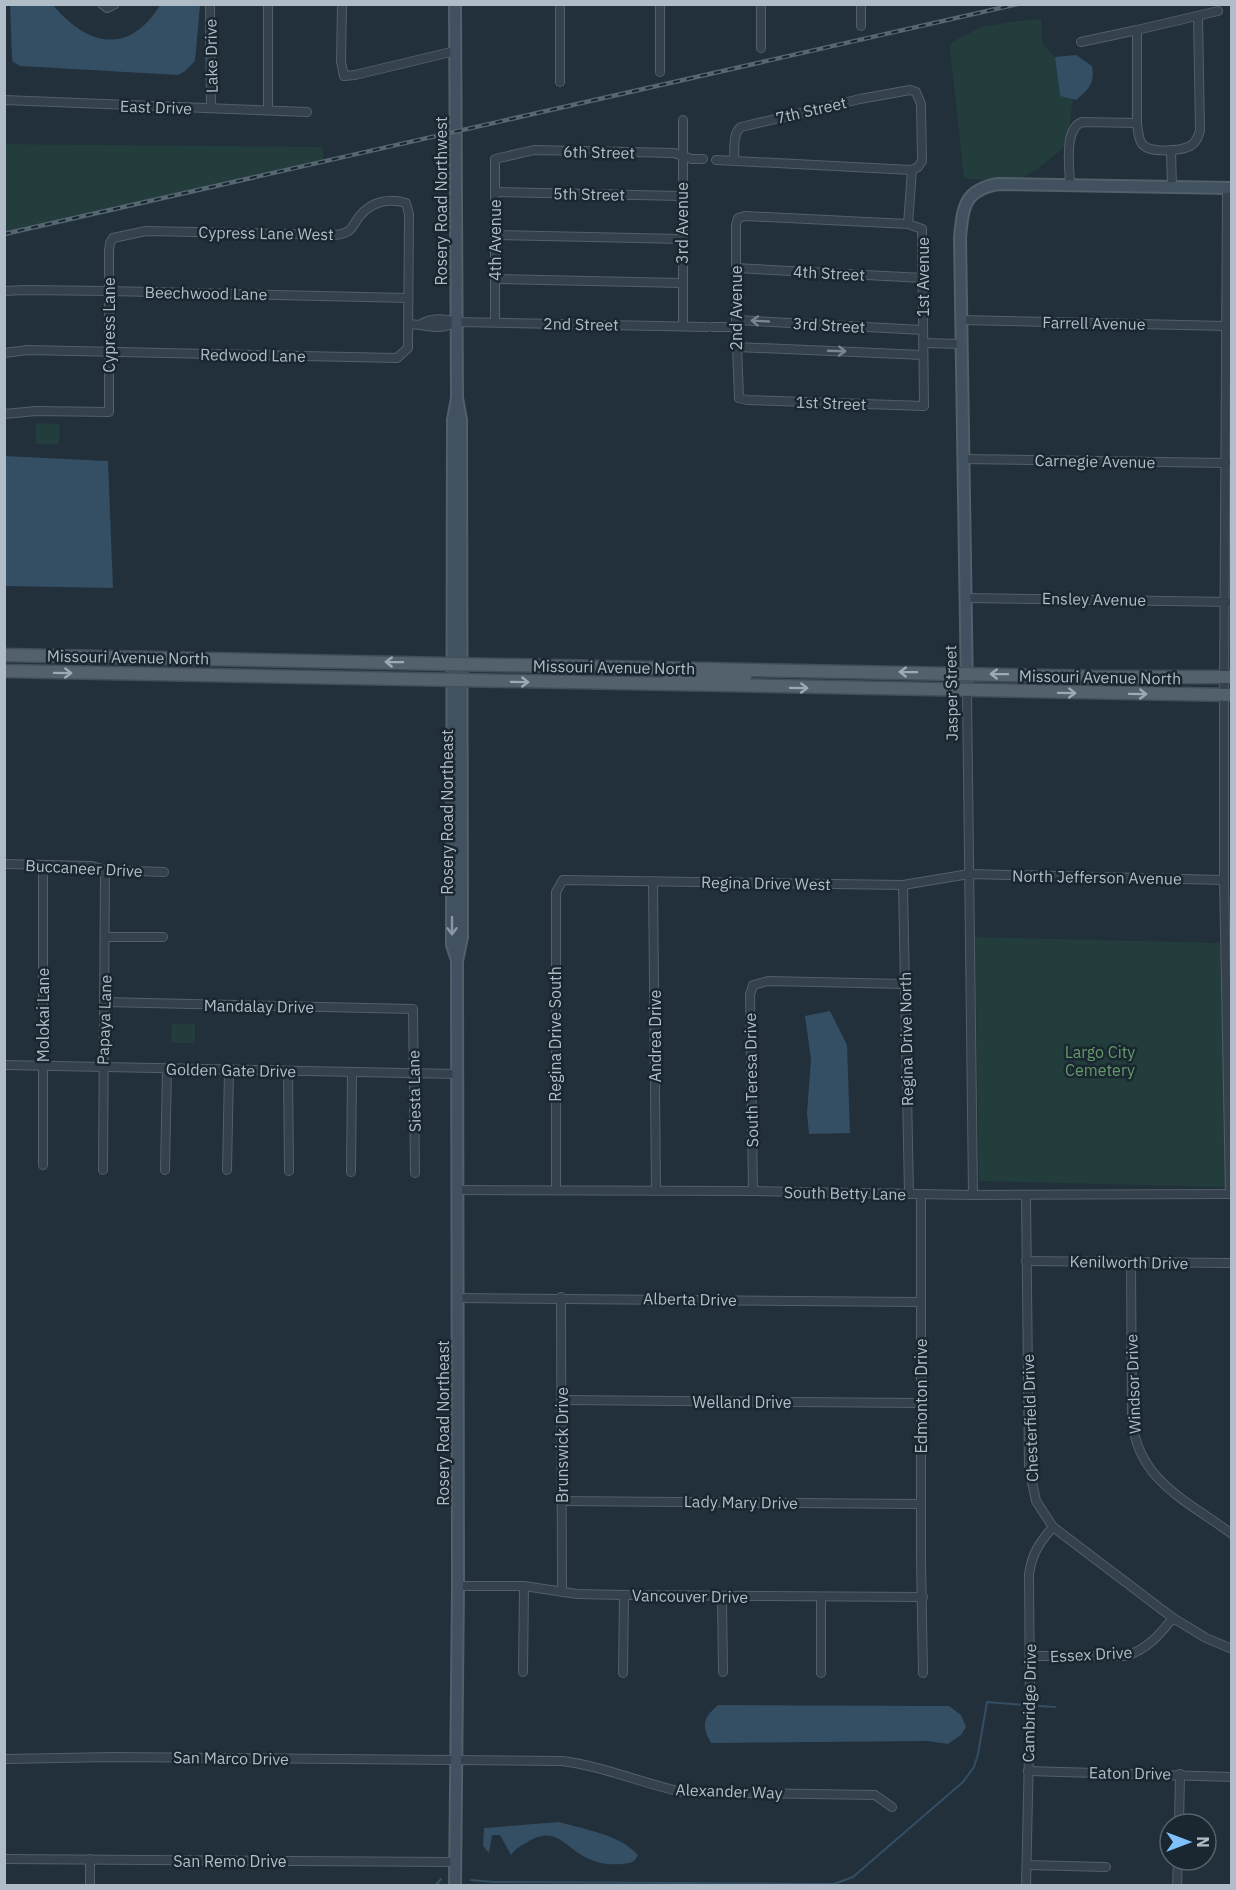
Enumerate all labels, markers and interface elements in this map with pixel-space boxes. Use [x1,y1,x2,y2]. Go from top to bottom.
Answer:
street label: Lake Drive [200,18,222,93]
street label: 7th Street [774,92,848,128]
street label: East Drive [120,96,193,118]
street label: Rosery Road Northwest [431,116,451,286]
street label: 6th Street [563,141,635,163]
street label: 3rd Avenue [672,182,692,264]
street label: 5th Street [553,183,625,205]
street label: 4th Avenue [485,199,505,281]
street label: Cypress Lane West [198,222,334,244]
street label: 1st Avenue [913,237,933,317]
street label: 4th Street [793,261,865,285]
street label: 2nd Avenue [726,265,746,351]
street label: Cypress Lane [99,277,119,373]
street label: Beechwood Lane [144,282,268,304]
street label: Farrell Avenue [1042,312,1146,334]
street label: 2nd Street [543,313,619,335]
street label: 3rd Street [792,313,866,337]
one-way arrow [750,316,770,327]
street label: Redwood Lane [200,344,306,366]
one-way arrow [826,346,846,357]
street label: 1st Street [795,392,867,414]
street label: Carnegie Avenue [1035,450,1156,472]
street label: Ensley Avenue [1042,588,1147,610]
street label: Jasper Street [940,645,962,741]
street label: Missouri Avenue North [47,646,209,668]
one-way arrow [385,656,405,668]
street label: Missouri Avenue North [533,656,695,678]
street label: Missouri Avenue North [1019,666,1181,688]
one-way arrow [52,667,72,678]
one-way arrow [899,667,919,678]
one-way arrow [990,668,1010,680]
one-way arrow [509,676,529,687]
one-way arrow [788,682,808,693]
one-way arrow [1057,687,1077,699]
one-way arrow [1128,688,1148,700]
street label: Rosery Road Northeast [437,729,457,895]
street label: Buccaneer Drive [25,855,143,881]
street label: North Jefferson Avenue [1012,866,1182,888]
street label: Regina Drive West [701,872,831,894]
one-way arrow [446,916,457,936]
street label: Regina Drive South [545,966,565,1102]
street label: Molokai Lane [33,968,53,1062]
street label: Regina Drive North [895,972,917,1106]
street label: Papaya Lane [92,974,116,1065]
street label: Andrea Drive [645,989,665,1082]
street label: Mandalay Drive [204,995,314,1017]
street label: South Teresa Drive [740,1012,762,1147]
park label: Largo City Cemetery [1065,1042,1135,1080]
street label: Siesta Lane [403,1050,425,1132]
street label: Golden Gate Drive [166,1059,297,1081]
street label: South Betty Lane [784,1182,907,1204]
street label: Kenilworth Drive [1070,1251,1189,1273]
street label: Alberta Drive [643,1288,737,1310]
street label: Windsor Drive [1121,1333,1145,1434]
street label: Edmonton Drive [911,1338,931,1453]
street label: Rosery Road Northeast [433,1340,453,1506]
street label: Chesterfield Drive [1018,1353,1042,1482]
street label: Brunswick Drive [552,1387,572,1503]
street label: Welland Drive [692,1392,792,1412]
street label: Lady Mary Drive [684,1491,798,1513]
street label: Vancouver Drive [632,1585,748,1607]
street label: Essex Drive [1049,1642,1133,1666]
street label: Cambridge Drive [1018,1643,1040,1763]
street label: San Marco Drive [173,1747,289,1769]
street label: Eaton Drive [1089,1762,1172,1784]
street label: Alexander Way [675,1779,783,1803]
north arrow [1158,1812,1218,1872]
text: N [1193,1836,1213,1848]
street label: San Remo Drive [173,1851,287,1871]

